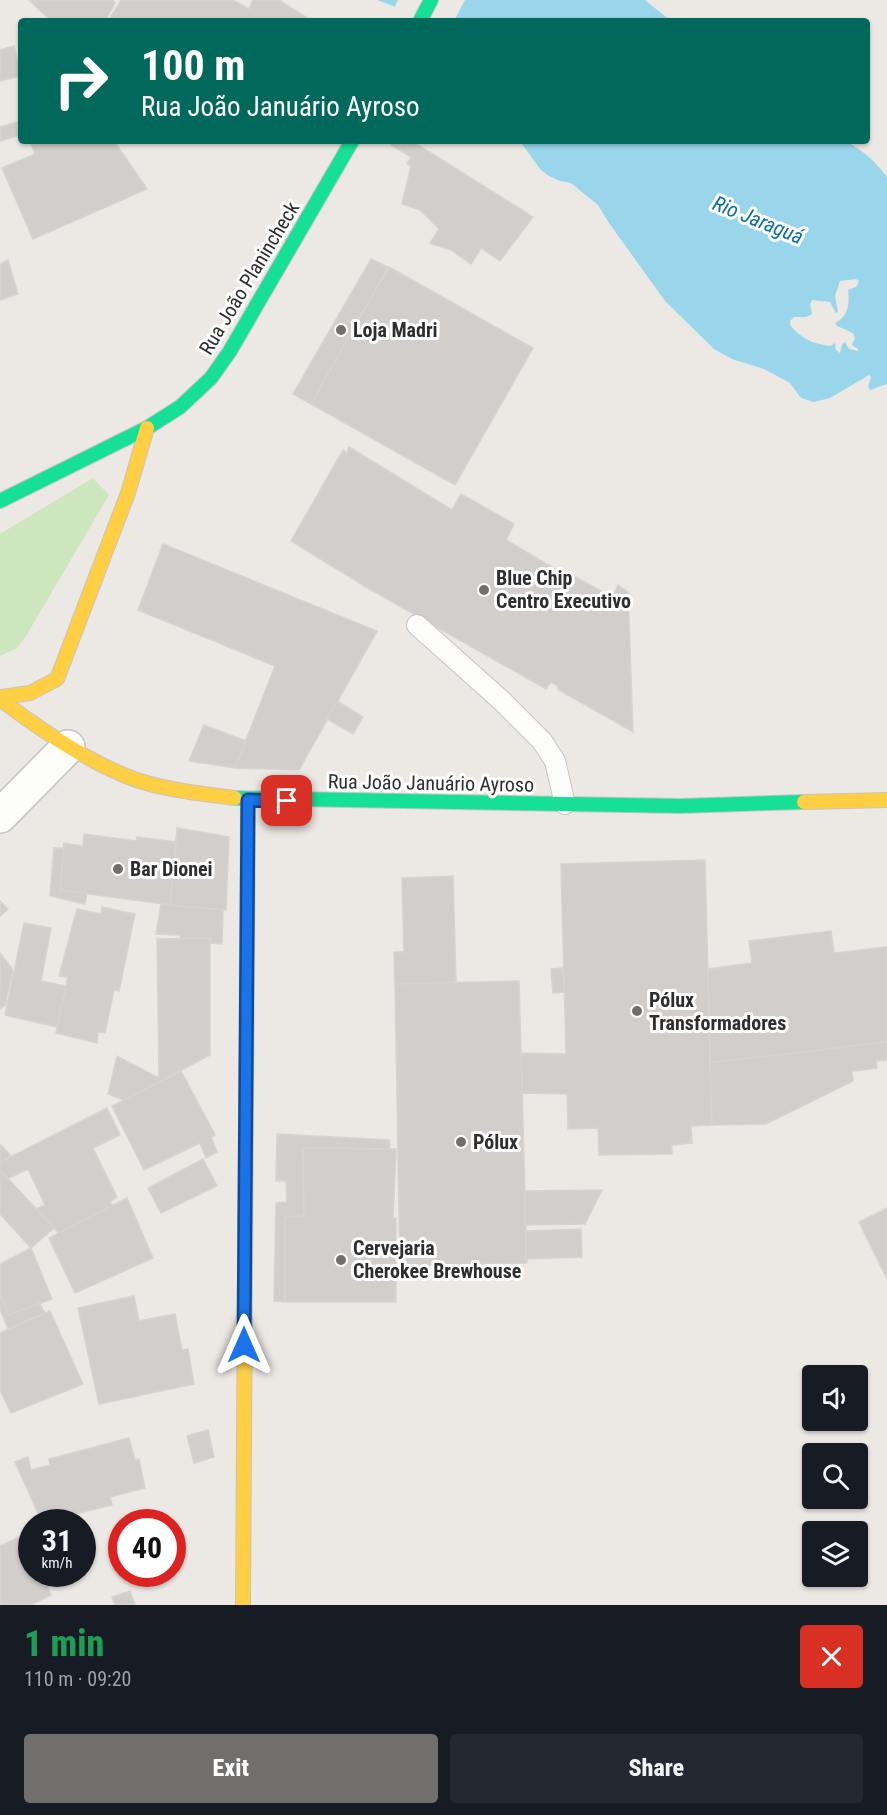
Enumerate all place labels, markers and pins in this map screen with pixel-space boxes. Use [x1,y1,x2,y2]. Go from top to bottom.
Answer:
place label: Loja Madri [353,318,438,342]
marker: Loja Madri [334,323,348,337]
place label: Blue Chip Centro Executivo [496,566,631,613]
marker: Blue Chip Centro Executivo [477,583,491,597]
pin [261,775,312,826]
place label: Bar Dionei [130,857,213,881]
marker: Bar Dionei [111,862,125,876]
place label: Pólux Transformadores [649,988,786,1035]
marker: Pólux Transformadores [630,1004,644,1018]
place label: Pólux [473,1130,518,1154]
marker: Pólux [454,1135,468,1149]
place label: Cervejaria Cherokee Brewhouse [353,1236,521,1283]
marker: Cervejaria Cherokee Brewhouse [334,1253,348,1267]

